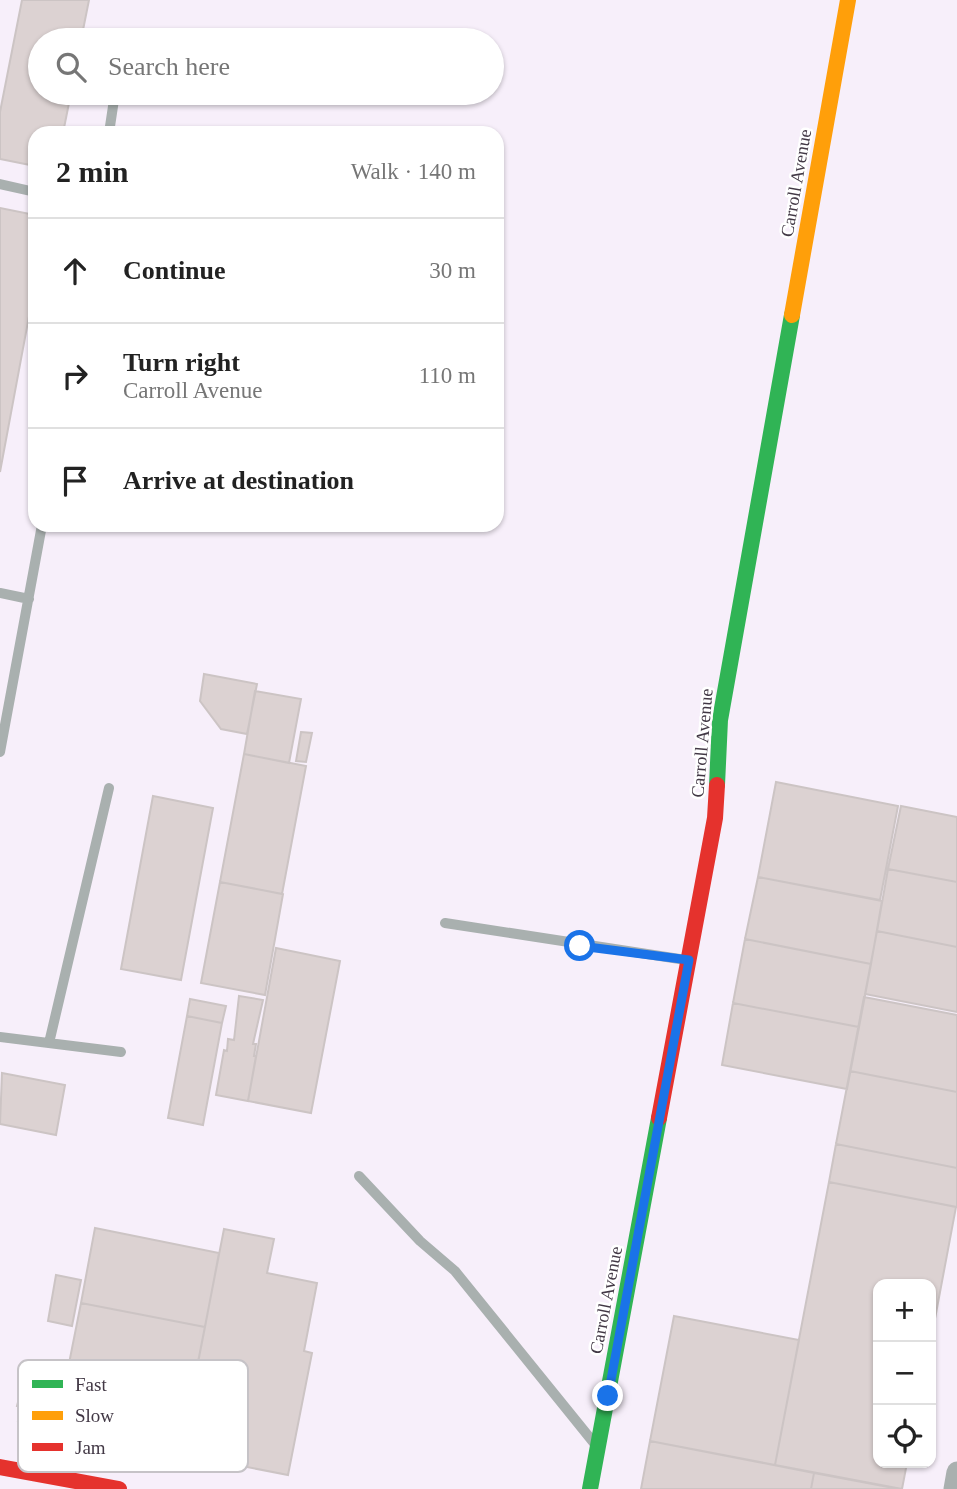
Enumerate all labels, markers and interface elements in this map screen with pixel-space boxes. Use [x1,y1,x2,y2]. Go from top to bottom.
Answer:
search box [28,28,504,105]
icon: search [52,48,90,86]
text: Search here [108,52,230,81]
street label: Carroll Avenue [777,128,815,238]
text: 2 min [56,155,129,188]
text: Walk · 140 m [351,159,476,184]
icon: ahead [56,252,94,290]
text: Continue [123,256,226,285]
text: 30 m [429,258,476,283]
text: Turn right [123,348,240,377]
icon: right [56,357,94,395]
text: 110 m [419,363,476,388]
text: Carroll Avenue [123,378,262,403]
icon: arrive [56,462,94,500]
text: Arrive at destination [123,466,354,495]
street label: Carroll Avenue [687,688,717,798]
route start [564,930,595,961]
street label: Carroll Avenue [586,1245,626,1355]
map controls [873,1279,936,1468]
button: + [873,1279,936,1342]
button: − [873,1342,936,1405]
legend [18,1360,248,1472]
text: Fast [75,1374,107,1395]
route end [592,1380,623,1411]
text: Slow [75,1405,114,1426]
button: locate [873,1405,936,1468]
text: Jam [75,1437,106,1458]

